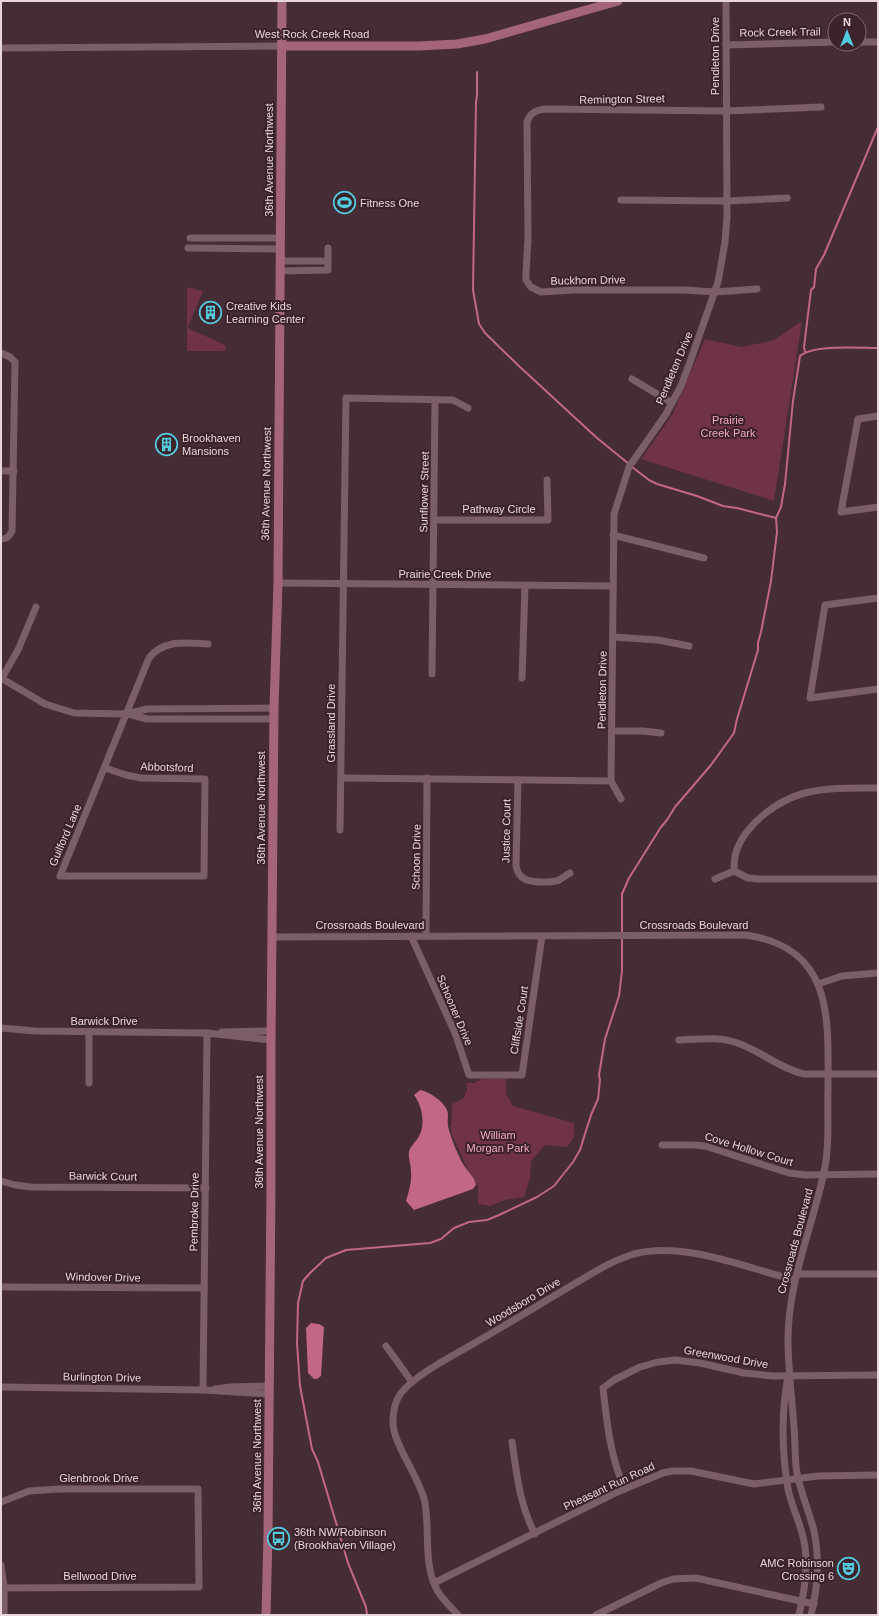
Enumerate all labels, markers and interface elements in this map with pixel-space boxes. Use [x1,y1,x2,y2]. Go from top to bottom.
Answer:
north arrow [827,12,867,52]
text: N [843,16,851,28]
street label: Pendleton Drive [709,17,721,95]
street label: Rock Creek Trail [739,25,821,39]
street label: West Rock Creek Road [255,28,369,40]
street label: Remington Street [579,92,665,106]
street label: 36th Avenue Northwest [263,103,275,217]
sports icon: Fitness One [331,190,357,216]
place label: Fitness One [360,197,419,209]
street label: Buckhorn Drive [550,273,626,287]
building icon: Creative Kids Learning Center [197,299,223,325]
place label: Creative Kids Learning Center [226,300,305,325]
street label: Pendleton Drive [653,330,695,406]
park label: Prairie Creek Park [700,414,756,439]
street label: 36th Avenue Northwest [259,427,273,541]
building icon: Brookhaven Mansions [153,431,179,457]
place label: Brookhaven Mansions [182,432,241,457]
street label: Sunflower Street [417,451,431,533]
street label: Pathway Circle [462,503,536,515]
street label: Prairie Creek Drive [399,568,491,580]
street label: Pendleton Drive [595,651,609,729]
street label: Grassland Drive [325,684,337,762]
street label: 36th Avenue Northwest [255,751,267,865]
street label: Abbotsford [140,760,194,774]
street label: Justice Court [499,799,513,863]
street label: Guilford Lane [47,802,83,868]
street label: Schoon Drive [409,824,423,890]
street label: Crossroads Boulevard [316,919,424,931]
street label: Crossroads Boulevard [640,919,748,931]
street label: Schooner Drive [435,973,475,1047]
street label: Cliffside Court [508,985,530,1055]
street label: Barwick Drive [70,1015,138,1027]
street label: 36th Avenue Northwest [253,1075,265,1189]
park label: William Morgan Park [467,1129,530,1154]
street label: Cove Hollow Court [703,1130,795,1168]
street label: Barwick Court [69,1169,137,1183]
street label: Pembroke Drive [187,1172,201,1252]
street label: Crossroads Boulevard [775,1187,815,1295]
street label: Windover Drive [65,1270,141,1284]
street label: Woodsboro Drive [484,1275,562,1329]
street label: Greenwood Drive [683,1344,769,1370]
street label: Burlington Drive [63,1370,141,1384]
street label: 36th Avenue Northwest [251,1399,263,1513]
street label: Pheasant Run Road [562,1460,656,1512]
street label: Glenbrook Drive [59,1472,139,1484]
bus stop icon: 36th NW/Robinson (Brookhaven Village) [266,1525,292,1551]
place label: 36th NW/Robinson (Brookhaven Village) [294,1526,396,1551]
theatre icon: AMC Robinson Crossing 6 [836,1556,862,1582]
place label: AMC Robinson Crossing 6 [760,1557,834,1582]
street label: Bellwood Drive [63,1570,137,1582]

